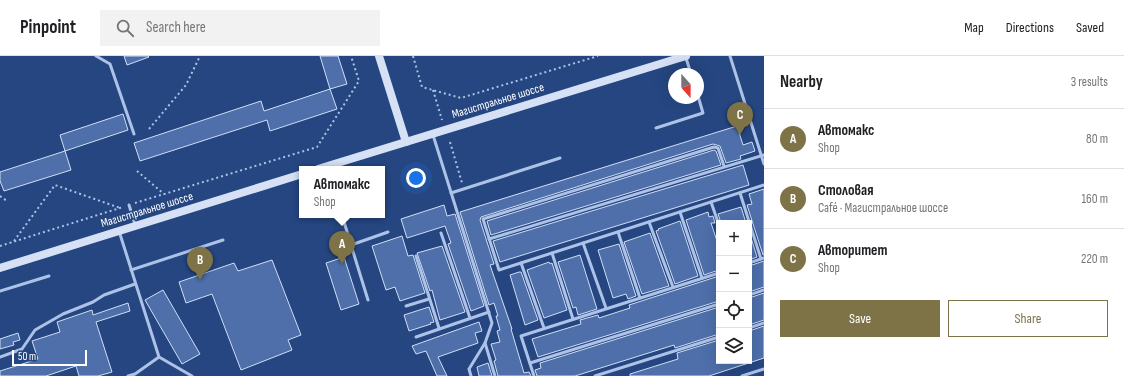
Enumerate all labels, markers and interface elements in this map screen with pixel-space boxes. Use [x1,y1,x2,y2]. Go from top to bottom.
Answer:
search box [100,10,380,46]
text: Pinpoint [20,16,76,39]
icon: search [114,17,136,39]
text: Search here [146,18,206,37]
text: Map [964,19,984,36]
text: Directions [1006,19,1054,36]
text: Saved [1076,19,1104,36]
north arrow [668,68,704,104]
text: Nearby [780,72,823,92]
text: 3 results [1071,74,1108,90]
street label: Магистральное шоссе [450,80,546,122]
pin: C [727,102,753,135]
text: Автомакс [818,121,874,140]
text: A [790,131,796,147]
text: 80 m [1086,131,1108,147]
text: Shop [818,140,840,156]
popup [299,166,385,218]
your location [406,168,426,188]
text: Автомакс [314,175,370,194]
text: Столовая [818,181,873,200]
street label: Магистральное шоссе [99,189,195,231]
text: B [790,191,796,207]
text: 160 m [1082,191,1108,207]
text: Shop [314,194,336,210]
text: Café · Магистральное шоссе [818,200,948,216]
map controls [716,220,752,364]
button: + [716,220,752,256]
pin: A [329,231,355,264]
text: Авторитет [818,241,887,260]
pin: B [187,247,213,280]
text: C [790,251,796,267]
text: 220 m [1081,251,1108,267]
button: − [716,256,752,292]
text: Shop [818,260,840,276]
button: locate [716,292,752,328]
button: Save [780,300,940,337]
button: Share [948,300,1108,337]
button: layers [716,328,752,364]
scale bar [12,348,87,367]
text: 50 m [18,350,36,363]

